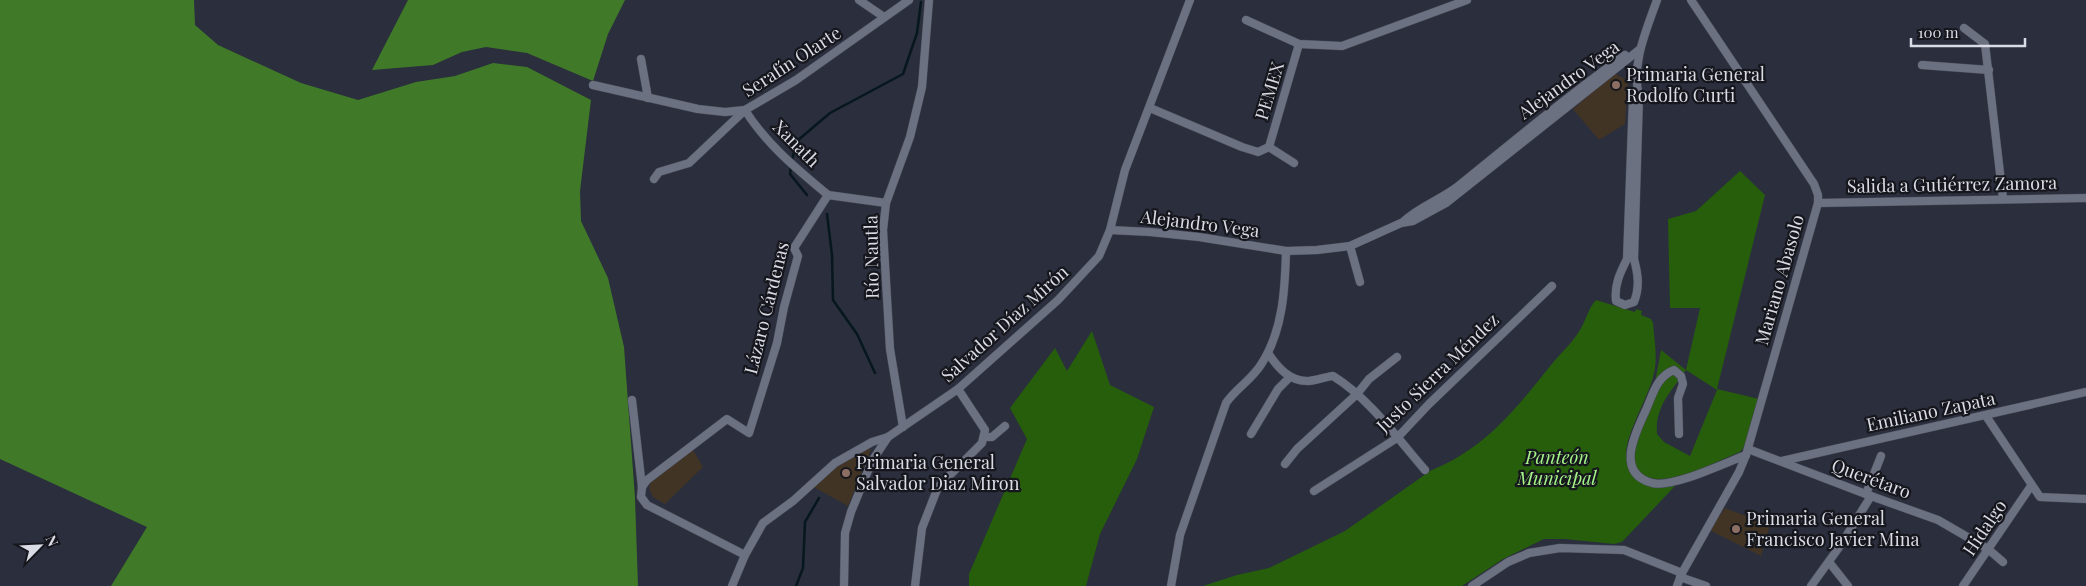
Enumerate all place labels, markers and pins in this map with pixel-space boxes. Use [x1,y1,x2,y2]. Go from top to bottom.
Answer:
place label: Primaria General Rodolfo Curti [1626,62,1765,107]
marker: Primaria General Rodolfo Curti [1610,79,1622,91]
place label: Primaria General Salvador Diaz Miron [856,450,1020,495]
marker: Primaria General Salvador Diaz Miron [840,467,852,479]
place label: Primaria General Francisco Javier Mina [1746,506,1919,551]
marker: Primaria General Francisco Javier Mina [1730,523,1742,535]

